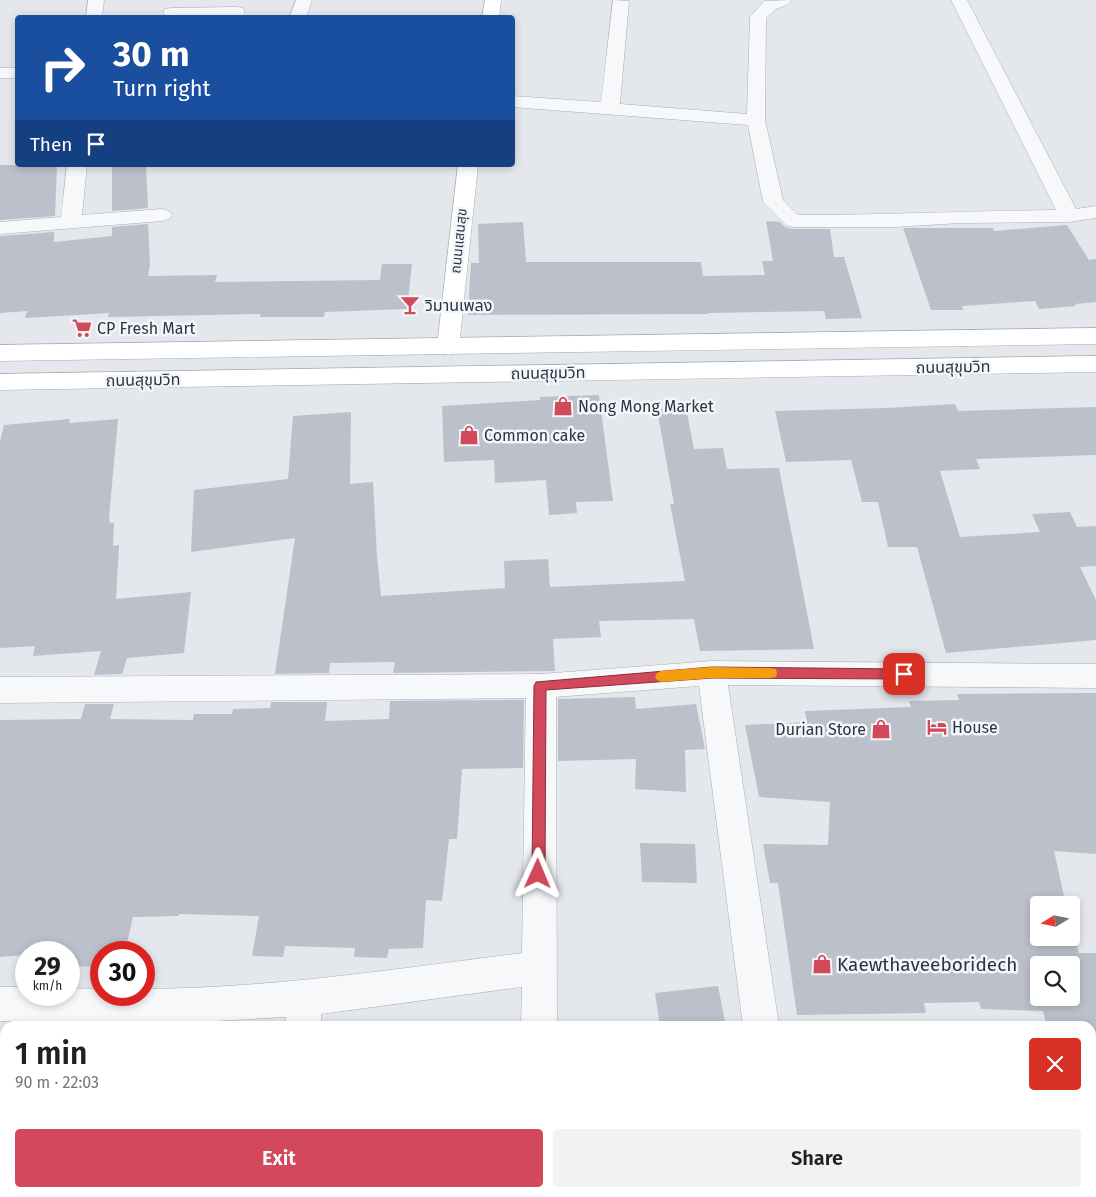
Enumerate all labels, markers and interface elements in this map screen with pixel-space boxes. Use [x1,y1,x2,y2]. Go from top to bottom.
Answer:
text: 30 m [113,33,190,75]
icon: right [30,35,95,100]
text: Turn right [113,75,210,102]
icon: arrive [82,130,110,158]
text: Then [30,133,72,156]
street label: ถนนแสนสุข [447,207,471,275]
bar icon: วิมานเพลง [399,294,421,316]
place label: วิมานเพลง [424,296,492,315]
supermarket icon: CP Fresh Mart [71,317,93,339]
place label: CP Fresh Mart [97,319,196,338]
street label: ถนนสุขุมวิท [916,357,990,377]
street label: ถนนสุขุมวิท [511,363,585,383]
street label: ถนนสุขุมวิท [106,370,180,390]
shop icon: Nong Mong Market [552,395,574,417]
place label: Nong Mong Market [578,397,714,416]
shop icon: Common cake [458,424,480,446]
place label: Common cake [484,426,585,445]
pin [883,653,925,695]
icon: arrive [890,660,918,688]
hotel icon: House [926,716,948,738]
shop icon: Durian Store [870,718,892,740]
place label: House [952,718,998,737]
place label: Durian Store [775,720,866,739]
position arrow [511,847,563,899]
north arrow [1030,896,1080,946]
map controls [1030,896,1080,1006]
speed limit sign: 30 [90,941,155,1006]
text: 29 [34,952,61,982]
shop icon: Kaewthaveeboridech [811,953,833,975]
place label: Kaewthaveeboridech [837,953,1017,976]
button: search [1030,956,1080,1006]
text: km/h [33,979,62,993]
text: 1 min [15,1036,87,1072]
button: close [1029,1038,1081,1090]
text: 90 m · 22:03 [15,1073,99,1092]
button: Exit [15,1129,543,1187]
button: Share [553,1129,1081,1187]

